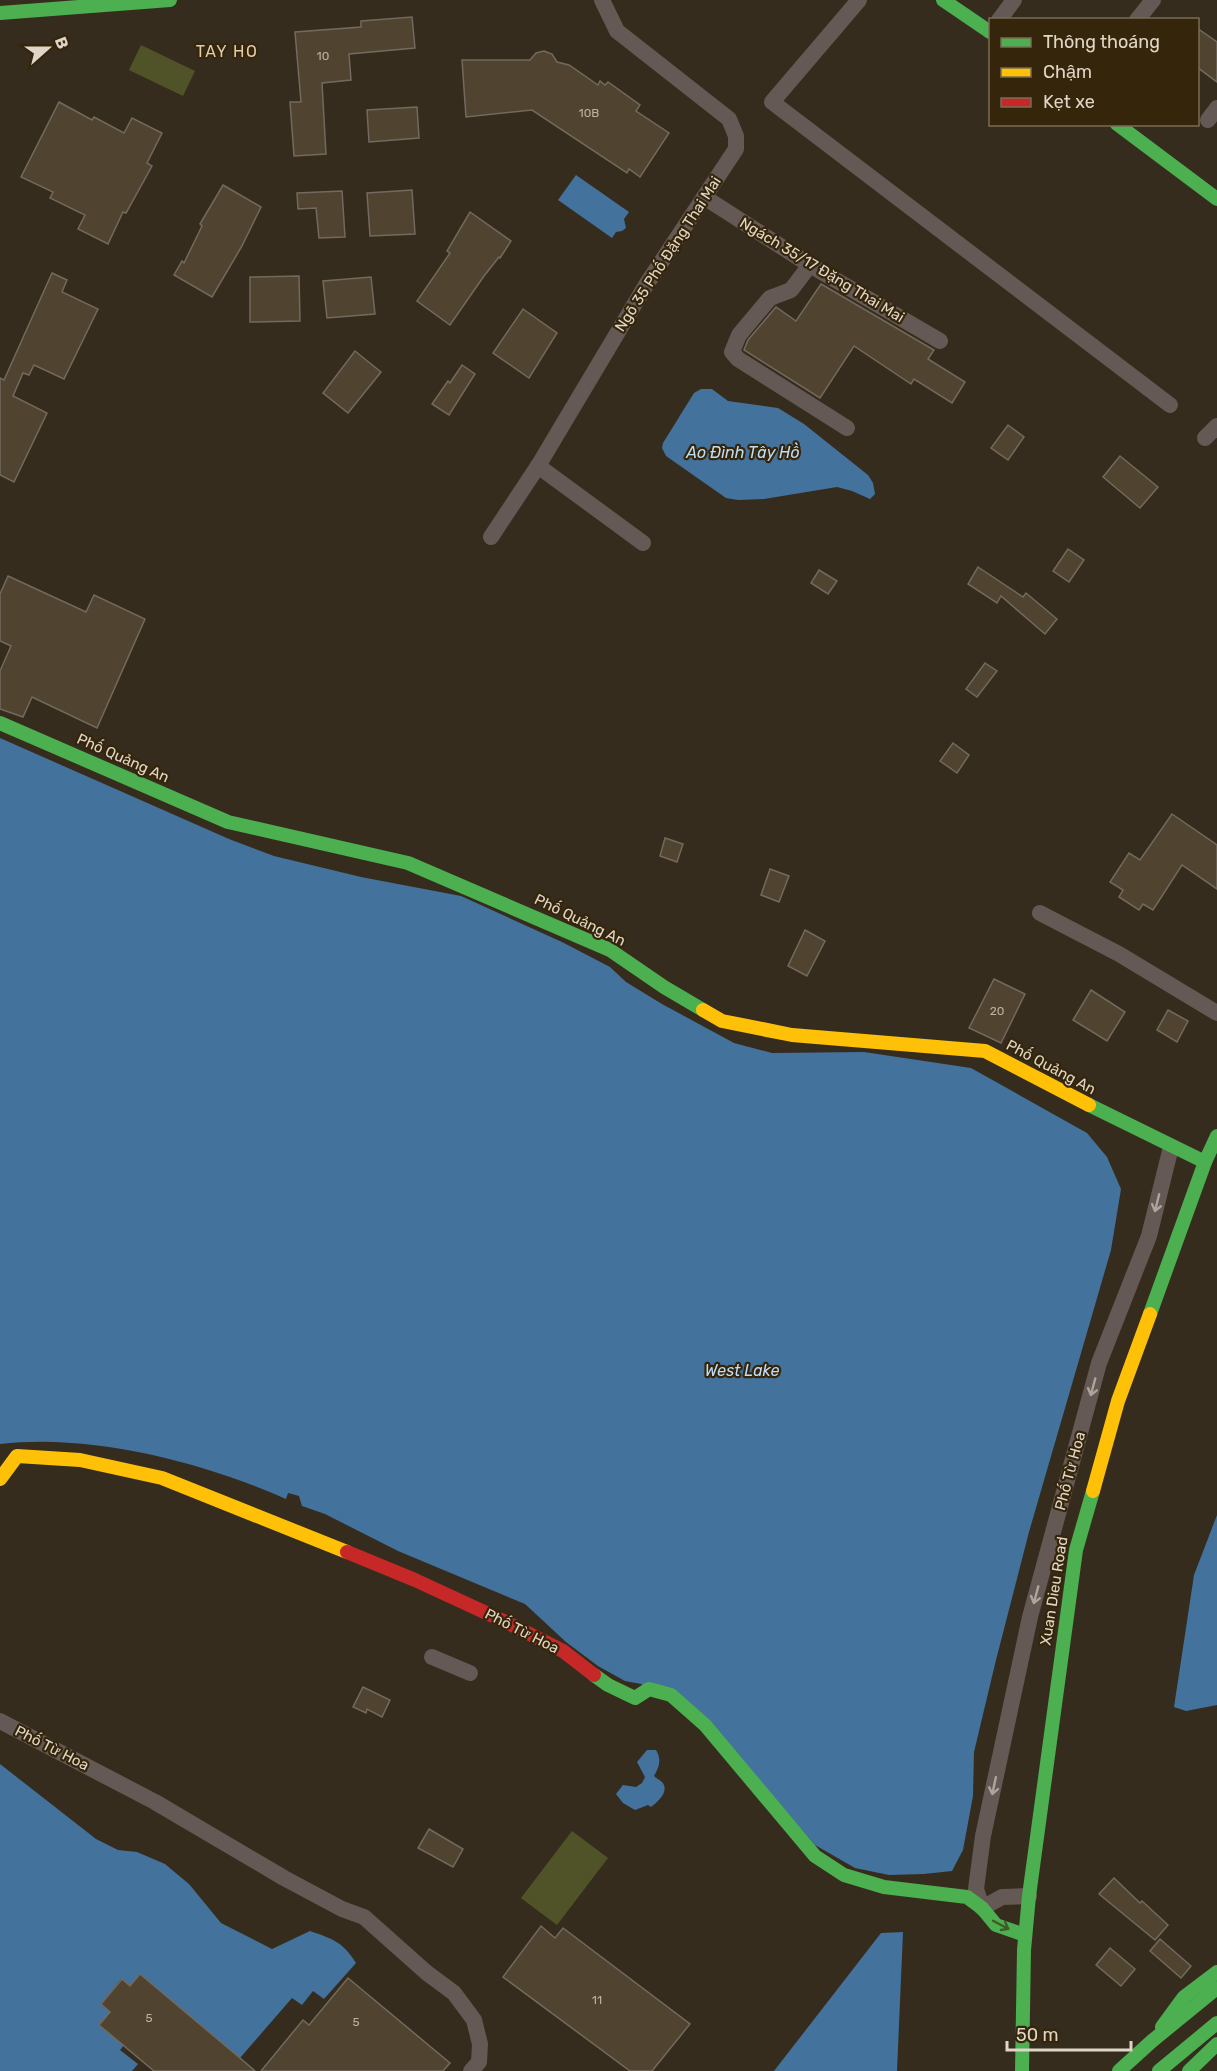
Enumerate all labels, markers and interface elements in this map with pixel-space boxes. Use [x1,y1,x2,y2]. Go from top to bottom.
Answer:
north arrow [18,18,78,78]
legend [989,18,1199,126]
text: Thông thoáng [1043,31,1160,53]
text: B [51,34,72,51]
district label: TAY HO [196,42,258,61]
house number: 10 [317,49,329,63]
text: Chậm [1043,61,1092,83]
text: Kẹt xe [1043,91,1095,113]
house number: 10B [579,106,599,120]
street label: Ngõ 35 Phố Đặng Thai Mai [611,173,725,335]
street label: Ngách 35/17 Đặng Thai Mai [737,214,907,326]
water label: Ao Đình Tây Hồ [685,442,800,462]
street label: Phố Quảng An [74,729,172,786]
street label: Phố Quảng An [532,890,629,950]
house number: 20 [990,1004,1004,1018]
street label: Phố Quảng An [1003,1036,1099,1098]
one-way arrow [1151,1194,1163,1213]
water label: West Lake [705,1361,779,1380]
one-way arrow [1086,1377,1098,1396]
street label: Phố Từ Hoa [1051,1430,1089,1512]
street label: Xuan Dieu Road [1037,1535,1071,1647]
one-way arrow [1029,1586,1041,1605]
street label: Phố Từ Hoa [482,1604,562,1657]
street label: Phố Từ Hoa [12,1721,92,1774]
one-way arrow [987,1776,999,1795]
one-way arrow [992,1919,1009,1931]
house number: 11 [592,1993,602,2007]
house number: 5 [145,2011,153,2025]
scale bar [1007,2014,1132,2052]
house number: 5 [352,2015,360,2029]
text: 50 m [1016,2024,1059,2046]

